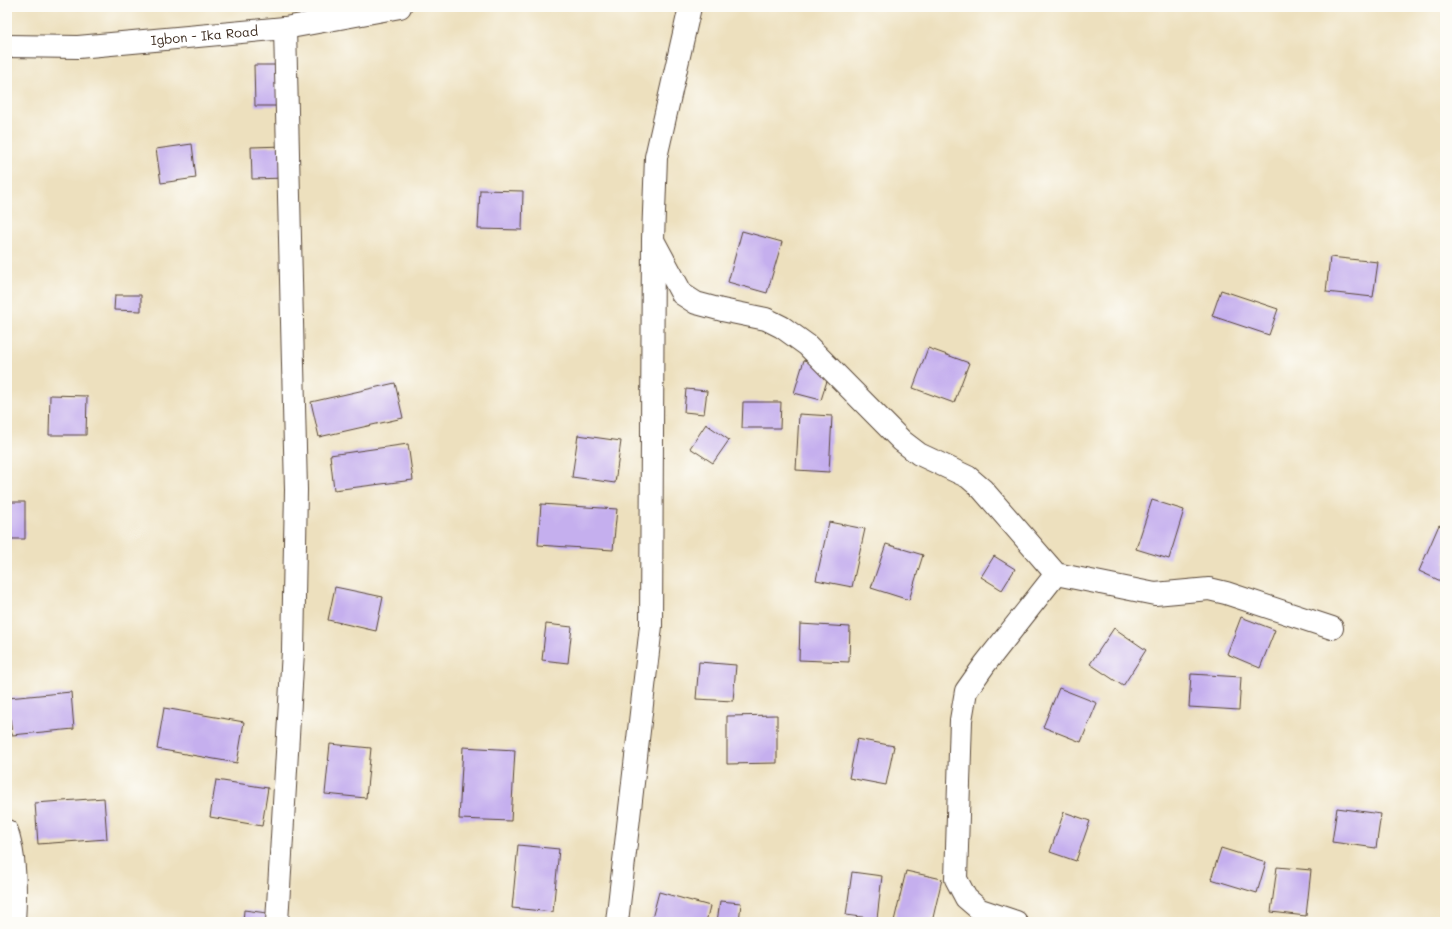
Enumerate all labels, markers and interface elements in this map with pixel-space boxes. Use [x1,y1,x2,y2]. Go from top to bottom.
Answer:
street label: Igbon - Ika Road [150,22,259,48]

